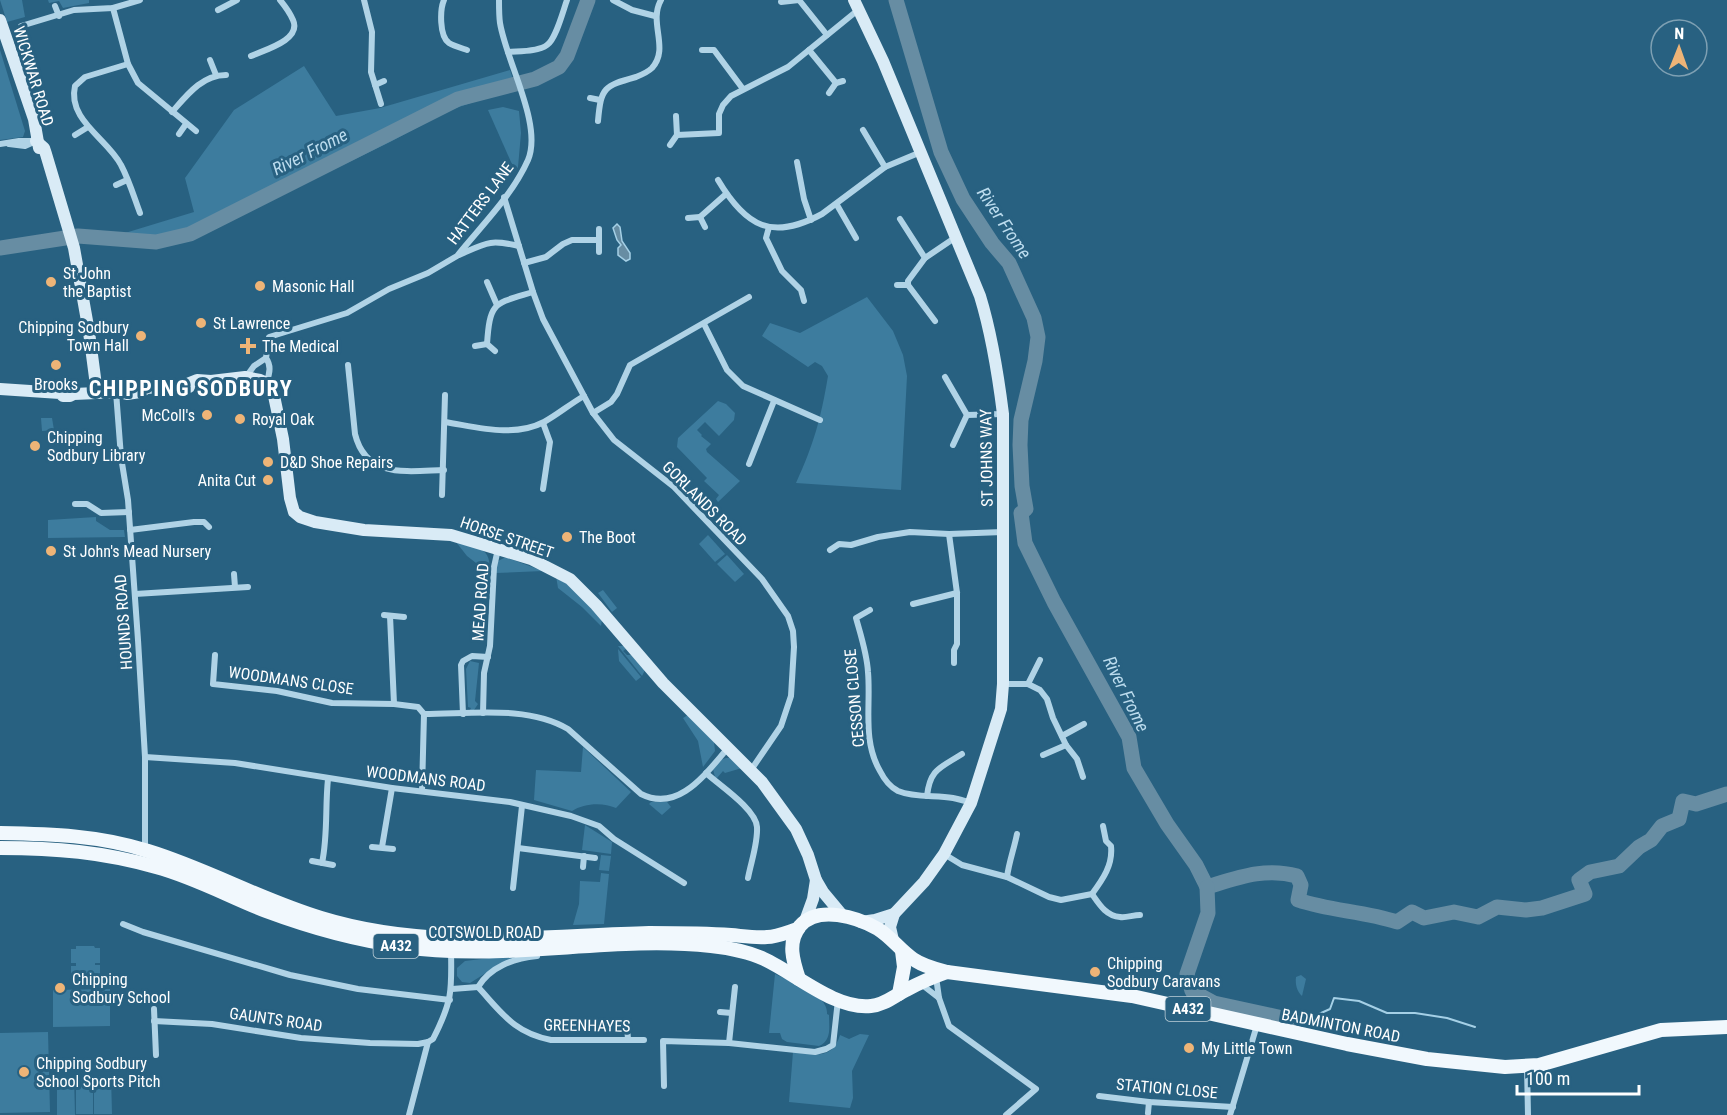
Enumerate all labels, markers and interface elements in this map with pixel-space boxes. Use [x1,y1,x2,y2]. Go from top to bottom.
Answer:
north arrow [1649,18,1709,78]
street label: WICKWAR ROAD [9,24,58,128]
text: N [1674,24,1684,43]
water label: River Frome [269,124,351,179]
street label: HATTERS LANE [443,158,518,248]
water label: River Frome [973,183,1036,262]
place label: St John the Baptist [63,264,132,301]
marker: St John the Baptist [44,275,58,289]
place label: Masonic Hall [272,277,355,296]
marker: Masonic Hall [253,279,267,293]
place label: St Lawrence [213,314,290,333]
marker: St Lawrence [194,316,208,330]
place label: Chipping Sodbury Town Hall [18,318,129,355]
marker: Chipping Sodbury Town Hall [134,329,148,343]
marker: The Medical [239,337,257,355]
place label: The Medical [262,337,339,356]
marker: Brooks [49,358,63,372]
place label: Brooks [34,375,78,394]
district label: CHIPPING SODBURY [89,376,293,401]
place label: McColl's [142,406,195,425]
marker: McColl's [200,408,214,422]
street label: ST JOHNS WAY [976,408,997,507]
place label: Royal Oak [252,410,315,429]
marker: Royal Oak [233,412,247,426]
place label: Chipping Sodbury Library [47,428,146,465]
marker: Chipping Sodbury Library [28,439,42,453]
place label: D&D Shoe Repairs [280,453,393,472]
marker: D&D Shoe Repairs [261,455,275,469]
street label: GORLANDS ROAD [658,457,751,550]
place label: Anita Cut [198,471,256,490]
marker: Anita Cut [261,473,275,487]
street label: HORSE STREET [458,513,556,562]
place label: The Boot [579,528,636,547]
marker: The Boot [560,530,574,544]
place label: St John's Mead Nursery [63,542,211,561]
marker: St John's Mead Nursery [44,544,58,558]
street label: MEAD ROAD [468,562,493,642]
street label: HOUNDS ROAD [111,573,136,670]
street label: CESSON CLOSE [841,648,868,748]
water label: River Frome [1099,652,1154,735]
street label: WOODMANS CLOSE [227,662,355,699]
street label: WOODMANS ROAD [365,762,487,795]
street label: COTSWOLD ROAD [428,923,542,942]
road number: A432 [374,934,418,958]
place label: Chipping Sodbury Caravans [1107,954,1221,991]
marker: Chipping Sodbury Caravans [1088,965,1102,979]
place label: Chipping Sodbury School [72,970,170,1007]
marker: Chipping Sodbury School [53,981,67,995]
road number: A432 [1166,997,1210,1021]
street label: GAUNTS ROAD [228,1004,324,1035]
street label: BADMINTON ROAD [1280,1005,1402,1046]
street label: GREENHAYES [543,1015,631,1036]
place label: My Little Town [1201,1039,1292,1058]
marker: My Little Town [1182,1041,1196,1055]
place label: Chipping Sodbury School Sports Pitch [36,1054,160,1091]
scale bar [1517,1058,1638,1096]
marker: Chipping Sodbury School Sports Pitch [17,1065,31,1079]
text: 100 m [1526,1068,1570,1089]
street label: STATION CLOSE [1115,1075,1219,1102]

